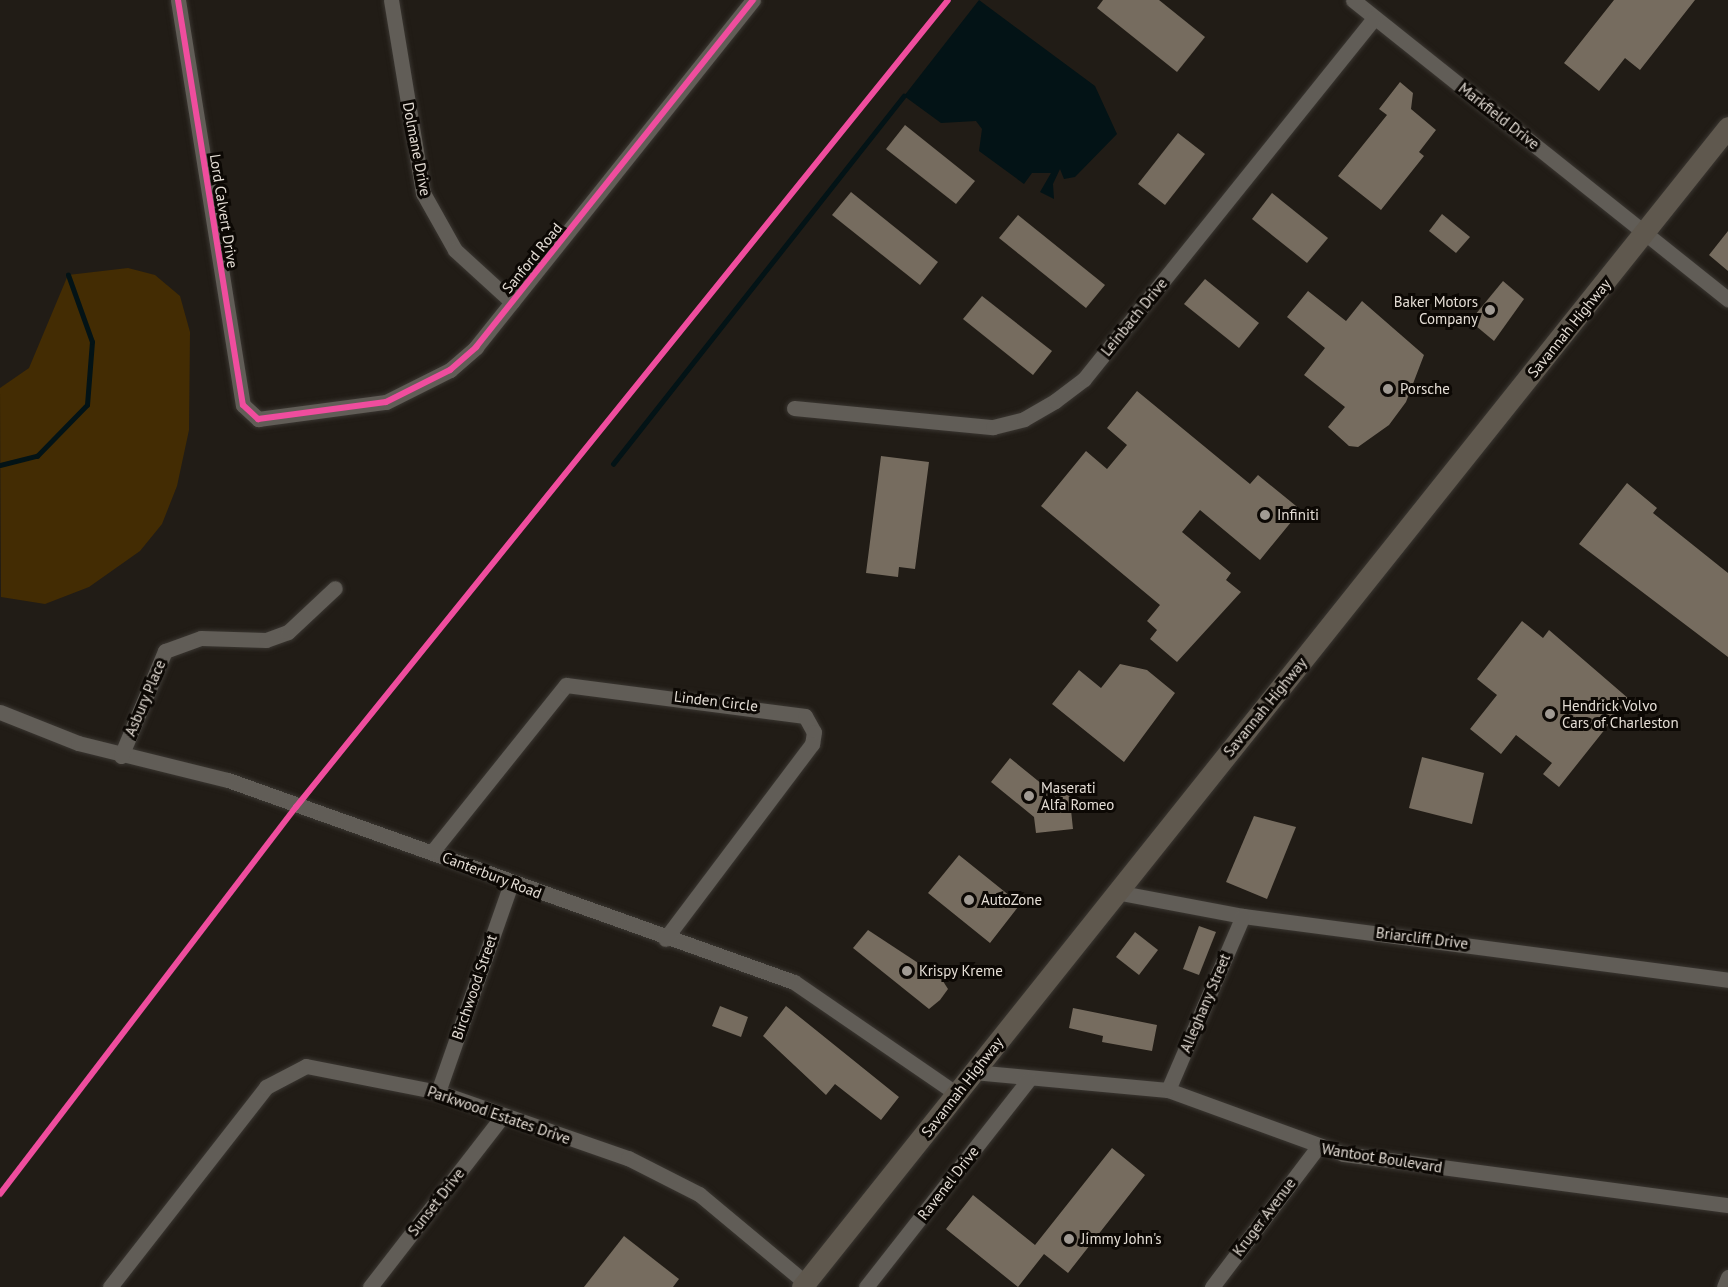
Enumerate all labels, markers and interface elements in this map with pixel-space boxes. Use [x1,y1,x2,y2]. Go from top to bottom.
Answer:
street label: Markfield Drive [1455,79,1543,153]
street label: Dolmane Drive [399,101,435,197]
street label: Lord Calvert Drive [206,153,242,269]
street label: Sanford Road [498,219,566,297]
street label: Leinbach Drive [1097,274,1171,360]
street label: Savannah Highway [1524,275,1614,381]
place label: Baker Motors Company [1394,292,1478,327]
marker: Baker Motors Company [1483,303,1497,317]
place label: Porsche [1400,380,1450,398]
marker: Porsche [1381,382,1395,396]
place label: Infiniti [1277,506,1319,524]
marker: Infiniti [1258,508,1272,522]
street label: Savannah Highway [1220,654,1310,760]
street label: Asbury Place [121,657,169,739]
street label: Linden Circle [673,687,759,715]
place label: Hendrick Volvo Cars of Charleston [1562,696,1679,731]
marker: Hendrick Volvo Cars of Charleston [1543,707,1557,721]
place label: Maserati Alfa Romeo [1041,778,1114,813]
marker: Maserati Alfa Romeo [1022,789,1036,803]
street label: Canterbury Road [439,848,545,902]
place label: AutoZone [981,891,1042,909]
marker: AutoZone [962,893,976,907]
street label: Briarcliff Drive [1375,923,1469,953]
street label: Birchwood Street [448,932,500,1042]
street label: Alleghany Street [1176,951,1234,1055]
place label: Krispy Kreme [919,962,1003,980]
marker: Krispy Kreme [900,964,914,978]
street label: Savannah Highway [917,1033,1007,1141]
street label: Parkwood Estates Drive [425,1082,573,1148]
street label: Wantoot Boulevard [1320,1140,1444,1176]
street label: Ravenel Drive [914,1143,982,1223]
street label: Sunset Drive [404,1165,468,1239]
street label: Kruger Avenue [1229,1174,1299,1260]
place label: Jimmy John's [1081,1230,1162,1248]
marker: Jimmy John's [1062,1232,1076,1246]

